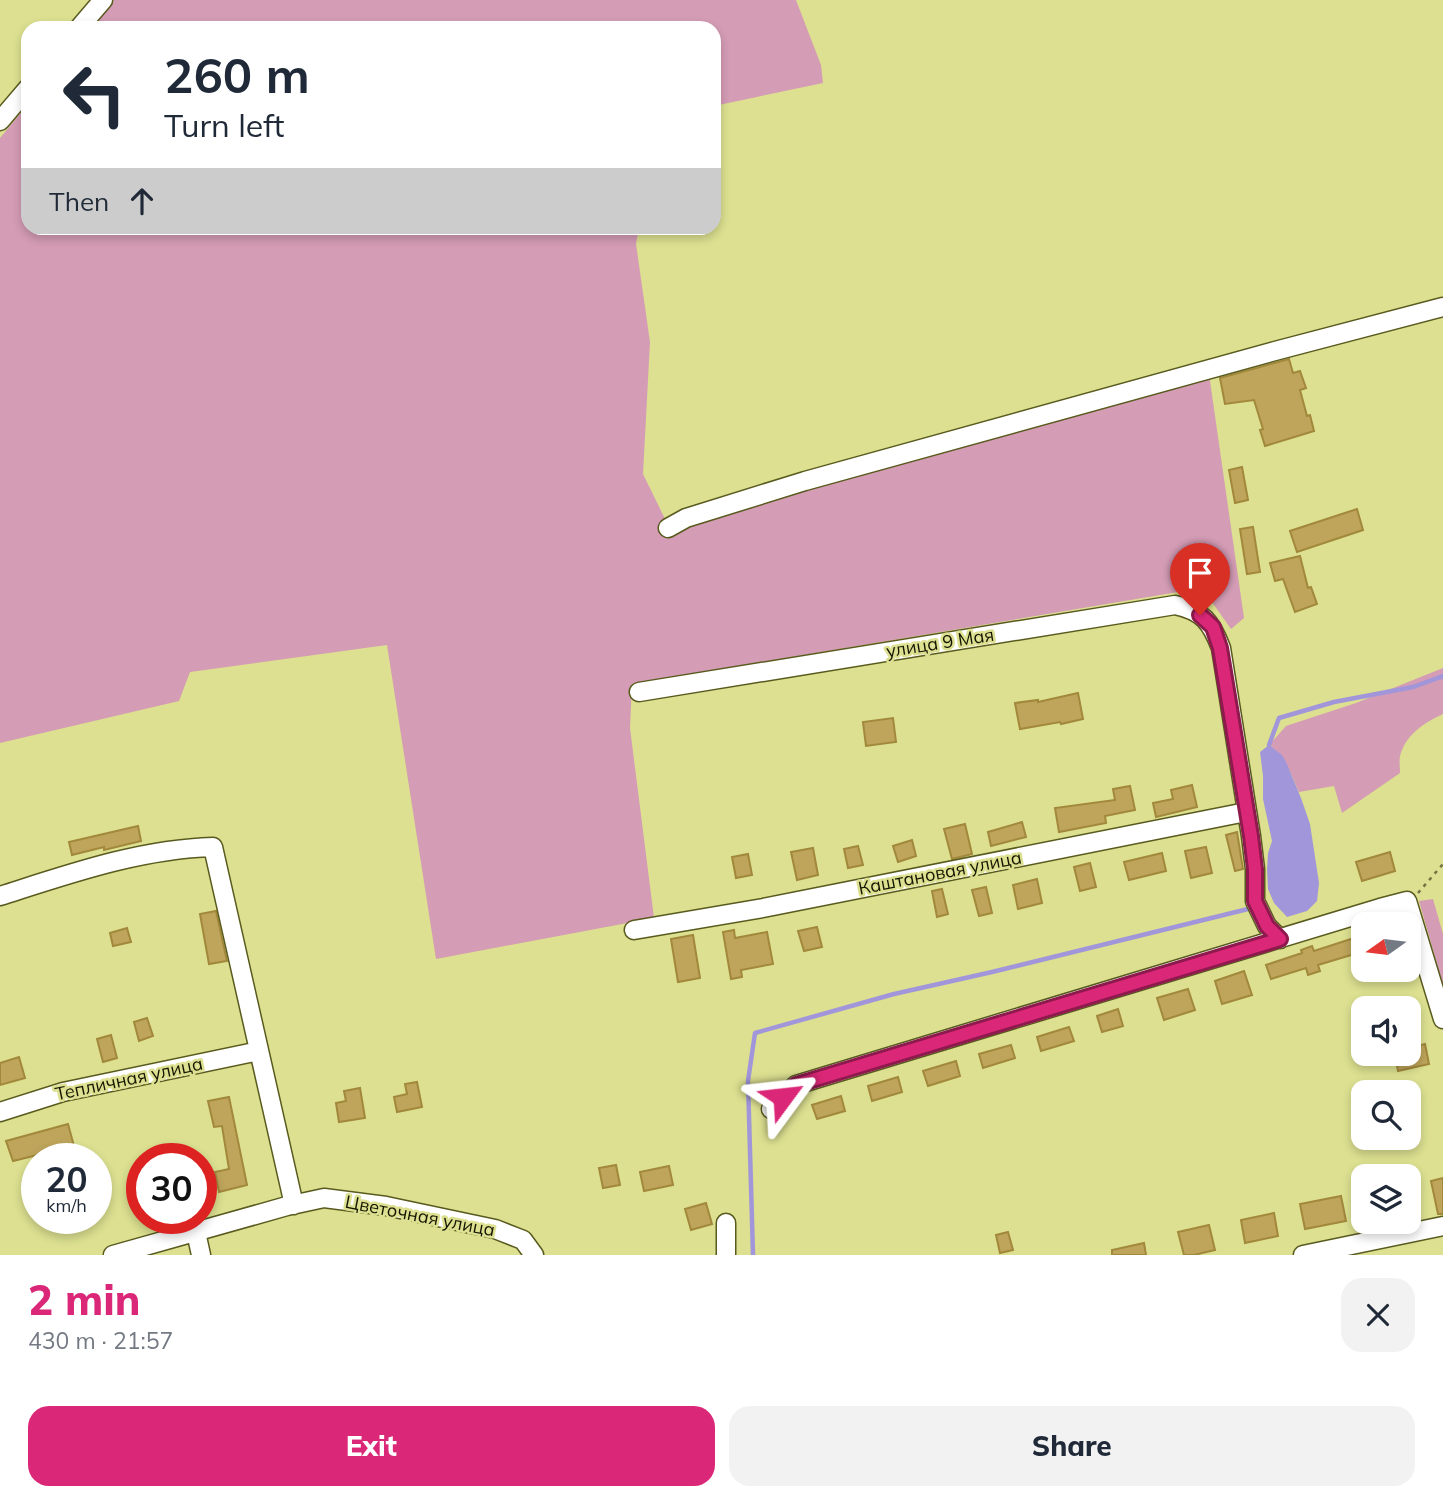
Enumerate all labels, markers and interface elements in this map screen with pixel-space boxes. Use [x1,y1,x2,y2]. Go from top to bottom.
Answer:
text: 260 m [164,44,310,105]
icon: left [49,49,140,140]
text: Turn left [164,105,284,145]
icon: ahead [123,182,161,220]
text: Then [49,185,109,218]
pin [1170,543,1230,615]
icon: arrive [1181,554,1219,592]
street label: улица 9 Мая [884,623,996,662]
street label: Каштановая улица [856,845,1024,900]
north arrow [1351,912,1421,982]
map controls [1351,912,1421,1234]
button: sound [1351,996,1421,1066]
street label: Тепличная улица [53,1052,205,1105]
position arrow [746,1060,820,1134]
button: search [1351,1080,1421,1150]
speed limit sign: 30 [126,1143,217,1234]
text: 20 [45,1157,88,1201]
button: layers [1351,1164,1421,1234]
street label: Цветочная улица [343,1190,497,1241]
text: km/h [46,1194,87,1217]
text: 2 min [28,1273,141,1326]
button: close [1341,1278,1415,1352]
text: 430 m · 21:57 [28,1326,173,1355]
button: Exit [28,1406,715,1486]
button: Share [729,1406,1415,1486]

